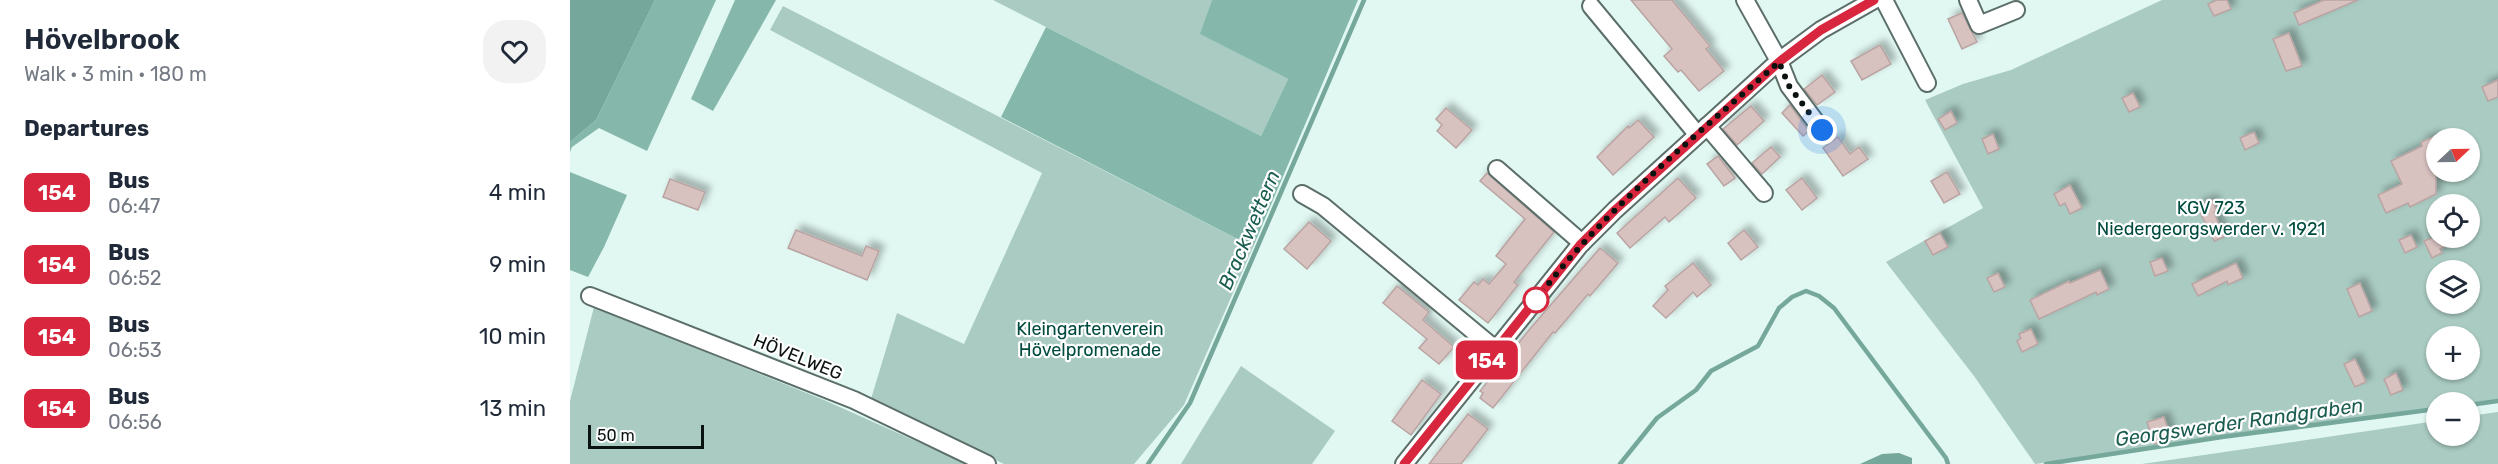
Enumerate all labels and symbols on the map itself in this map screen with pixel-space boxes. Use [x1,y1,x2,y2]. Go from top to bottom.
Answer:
your location [1807,115,1837,145]
north arrow [2426,128,2480,182]
water label: Brackwettern [1213,167,1285,293]
park label: KGV 723 Niedergeorgswerder v. 1921 [2097,197,2325,240]
unlabelled marker [1523,287,1549,313]
park label: Kleingartenverein Hövelpromenade [1016,318,1164,361]
street label: HÖVELWEG [750,329,846,385]
line badge: 154 [1452,340,1522,380]
water label: Georgswerder Randgraben [2113,393,2365,451]
scale bar [588,422,704,450]

